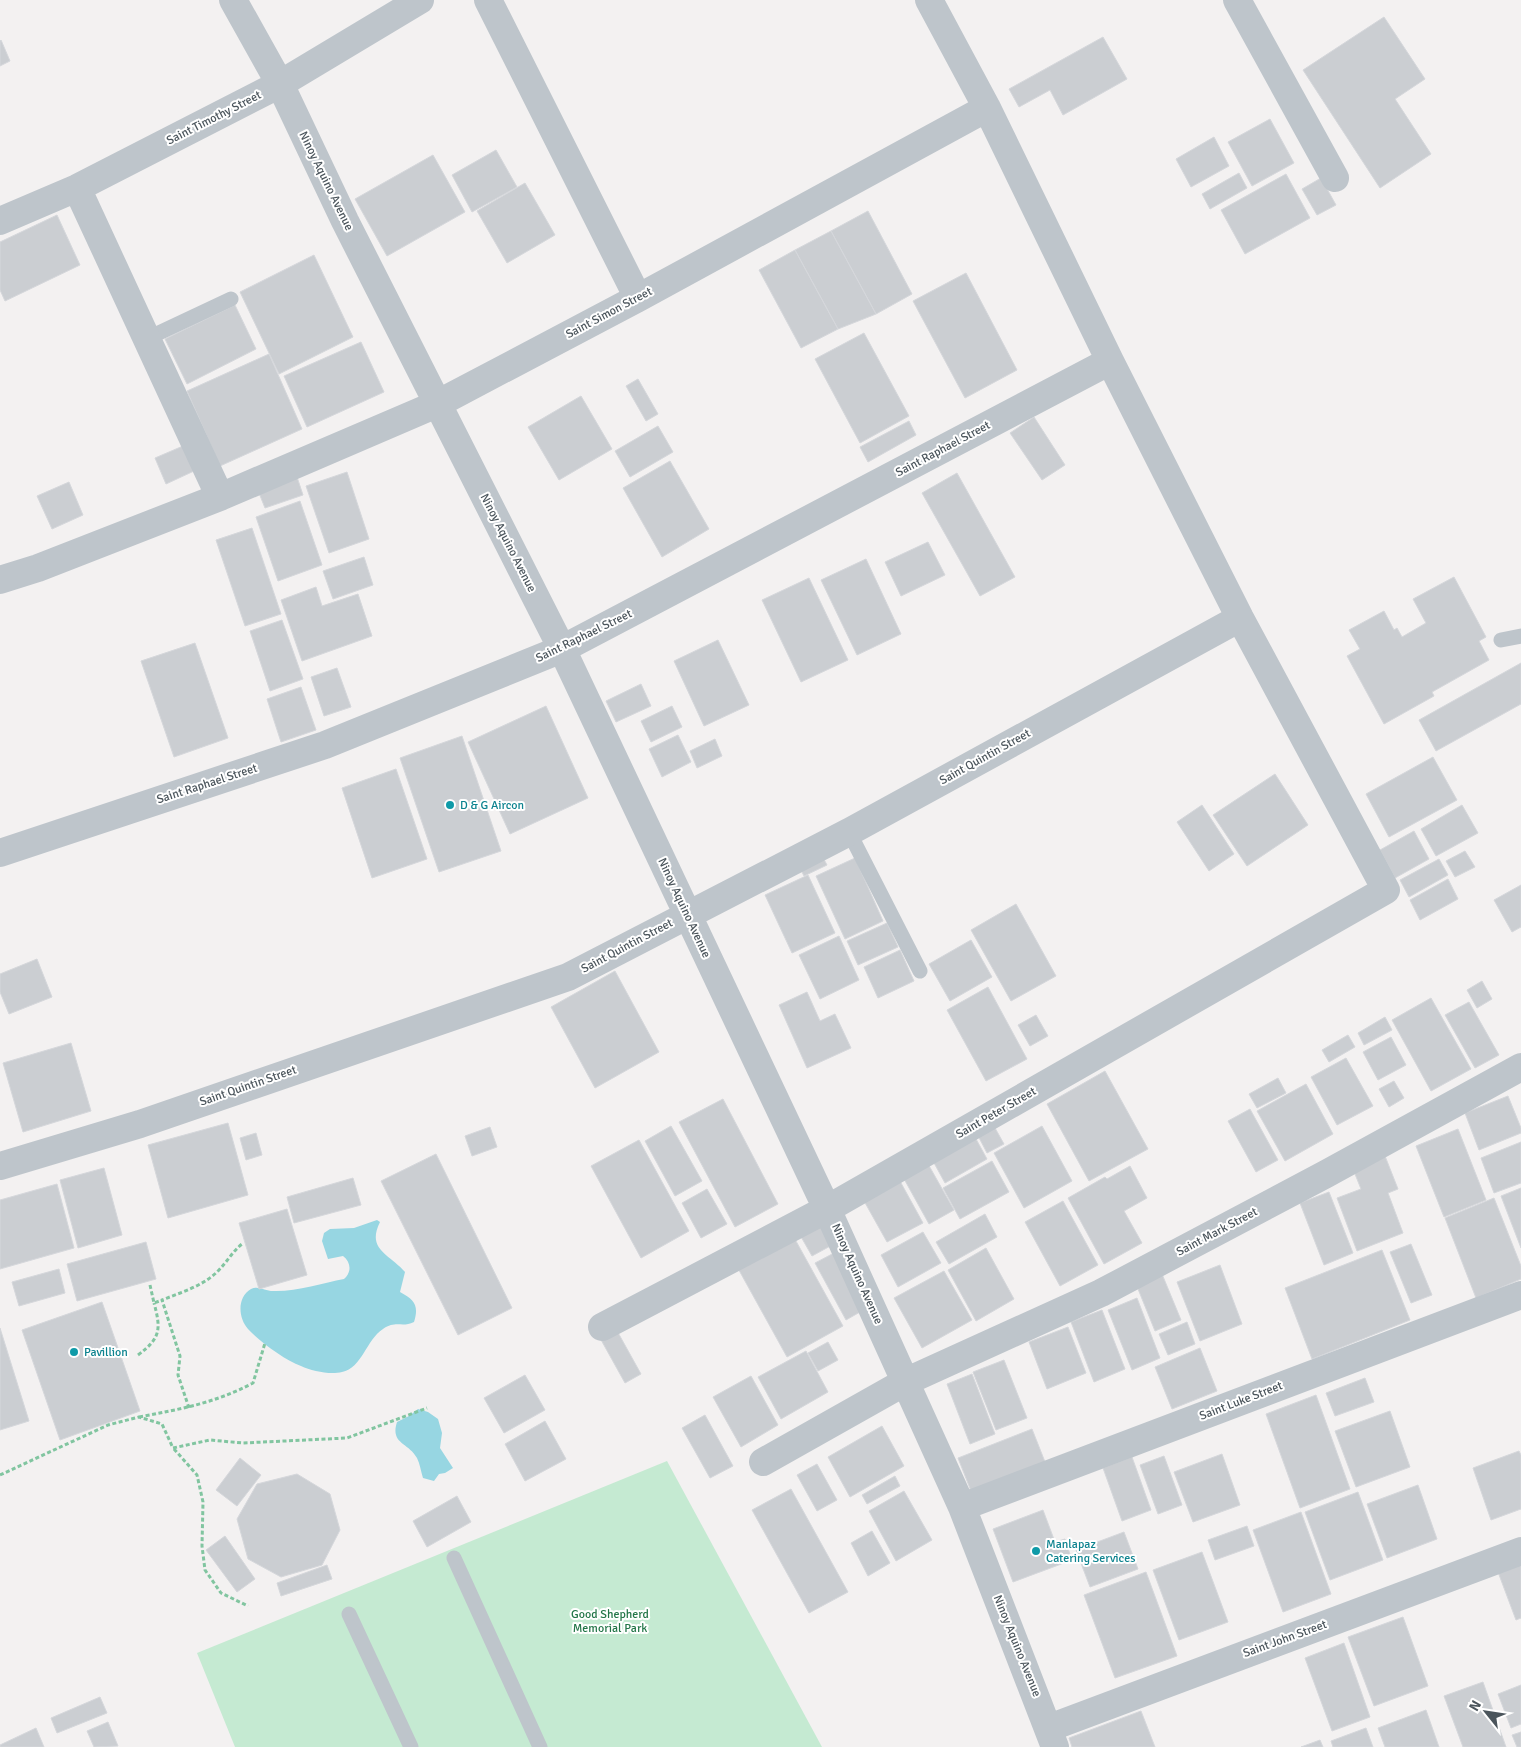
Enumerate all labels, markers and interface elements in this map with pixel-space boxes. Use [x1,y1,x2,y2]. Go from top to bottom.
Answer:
street label: Saint Timothy Street [164,88,264,148]
street label: Ninoy Aquino Avenue [295,129,357,233]
street label: Saint Simon Street [563,284,655,342]
street label: Saint Raphael Street [893,418,993,480]
street label: Ninoy Aquino Avenue [477,491,539,595]
street label: Saint Raphael Street [534,606,634,666]
street label: Saint Quintin Street [937,726,1033,788]
street label: Saint Raphael Street [155,761,259,807]
place label: D & G Aircon [460,798,524,813]
marker: D & G Aircon [444,799,456,811]
street label: Ninoy Aquino Avenue [654,856,714,960]
street label: Saint Quintin Street [579,916,675,976]
street label: Saint Quintin Street [198,1062,298,1110]
street label: Saint Peter Street [953,1084,1039,1142]
street label: Saint Mark Street [1174,1204,1260,1260]
street label: Ninoy Aquino Avenue [828,1221,886,1327]
place label: Pavillion [84,1345,128,1360]
marker: Pavillion [68,1346,80,1358]
street label: Saint Luke Street [1197,1378,1285,1424]
place label: Manlapaz Catering Services [1046,1537,1135,1566]
marker: Manlapaz Catering Services [1030,1545,1042,1557]
street label: Ninoy Aquino Avenue [990,1593,1044,1699]
park label: Good Shepherd Memorial Park [571,1607,649,1636]
street label: Saint John Street [1241,1617,1329,1661]
north arrow [1461,1687,1511,1737]
text: N [1465,1697,1485,1714]

